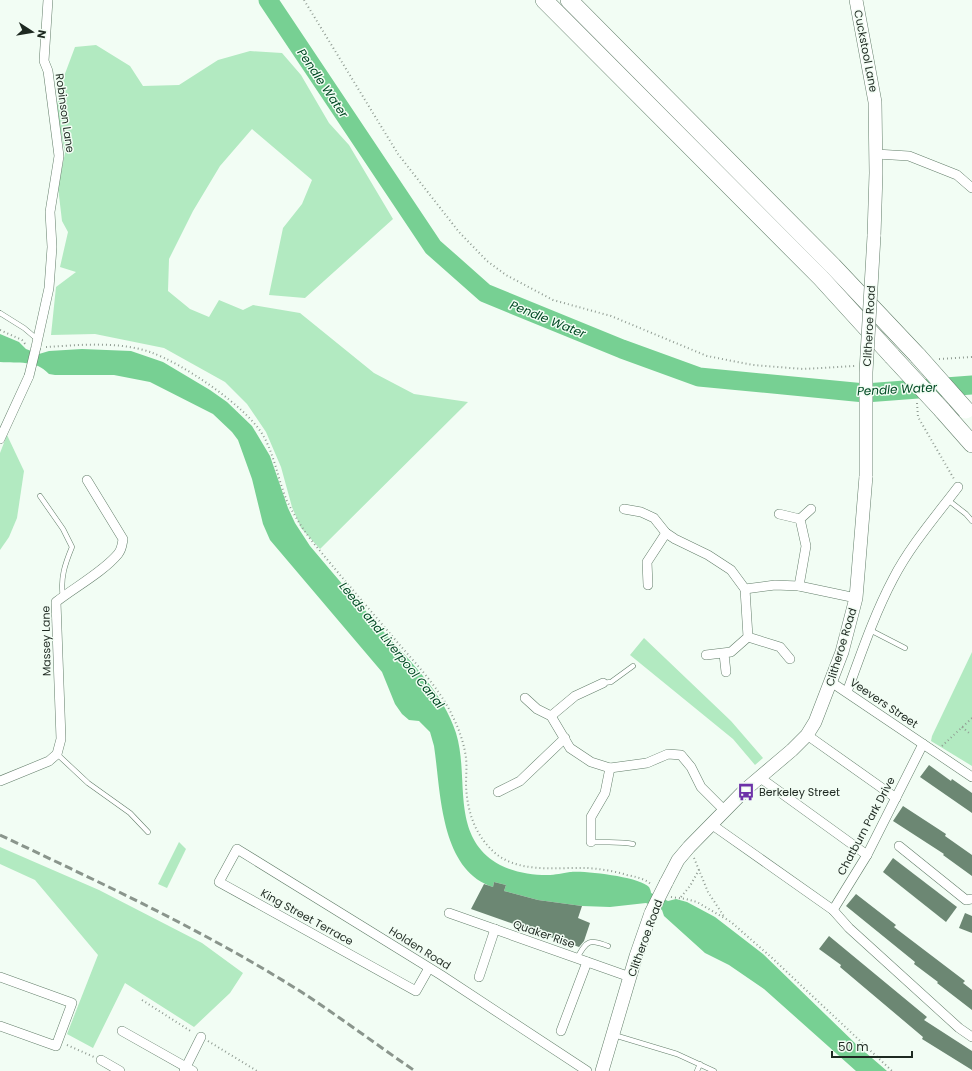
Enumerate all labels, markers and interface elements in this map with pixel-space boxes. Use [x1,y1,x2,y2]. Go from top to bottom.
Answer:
street label: Cuckstool Lane [850,9,882,94]
north arrow [12,12,52,52]
text: N [33,28,50,40]
water label: Pendle Water [294,45,353,121]
street label: Robinson Lane [52,72,78,154]
street label: Clitheroe Road [859,285,879,367]
water label: Pendle Water [508,296,589,342]
water label: Pendle Water [856,378,938,400]
water label: Leeds and Liverpool Canal [336,578,448,712]
street label: Massey Lane [37,605,55,676]
street label: Clitheroe Road [821,606,861,688]
street label: Veevers Street [847,674,921,732]
street label: Chatburn Park Drive [833,774,899,878]
bus stop icon: Berkeley Street [736,782,756,802]
place label: Berkeley Street [759,784,840,800]
street label: King Street Terrace [258,885,356,949]
street label: Clitheroe Road [624,897,666,979]
street label: Quaker Rise [511,916,577,952]
street label: Holden Road [386,923,454,973]
scale bar [832,1033,912,1059]
text: 50 m [838,1038,869,1055]

